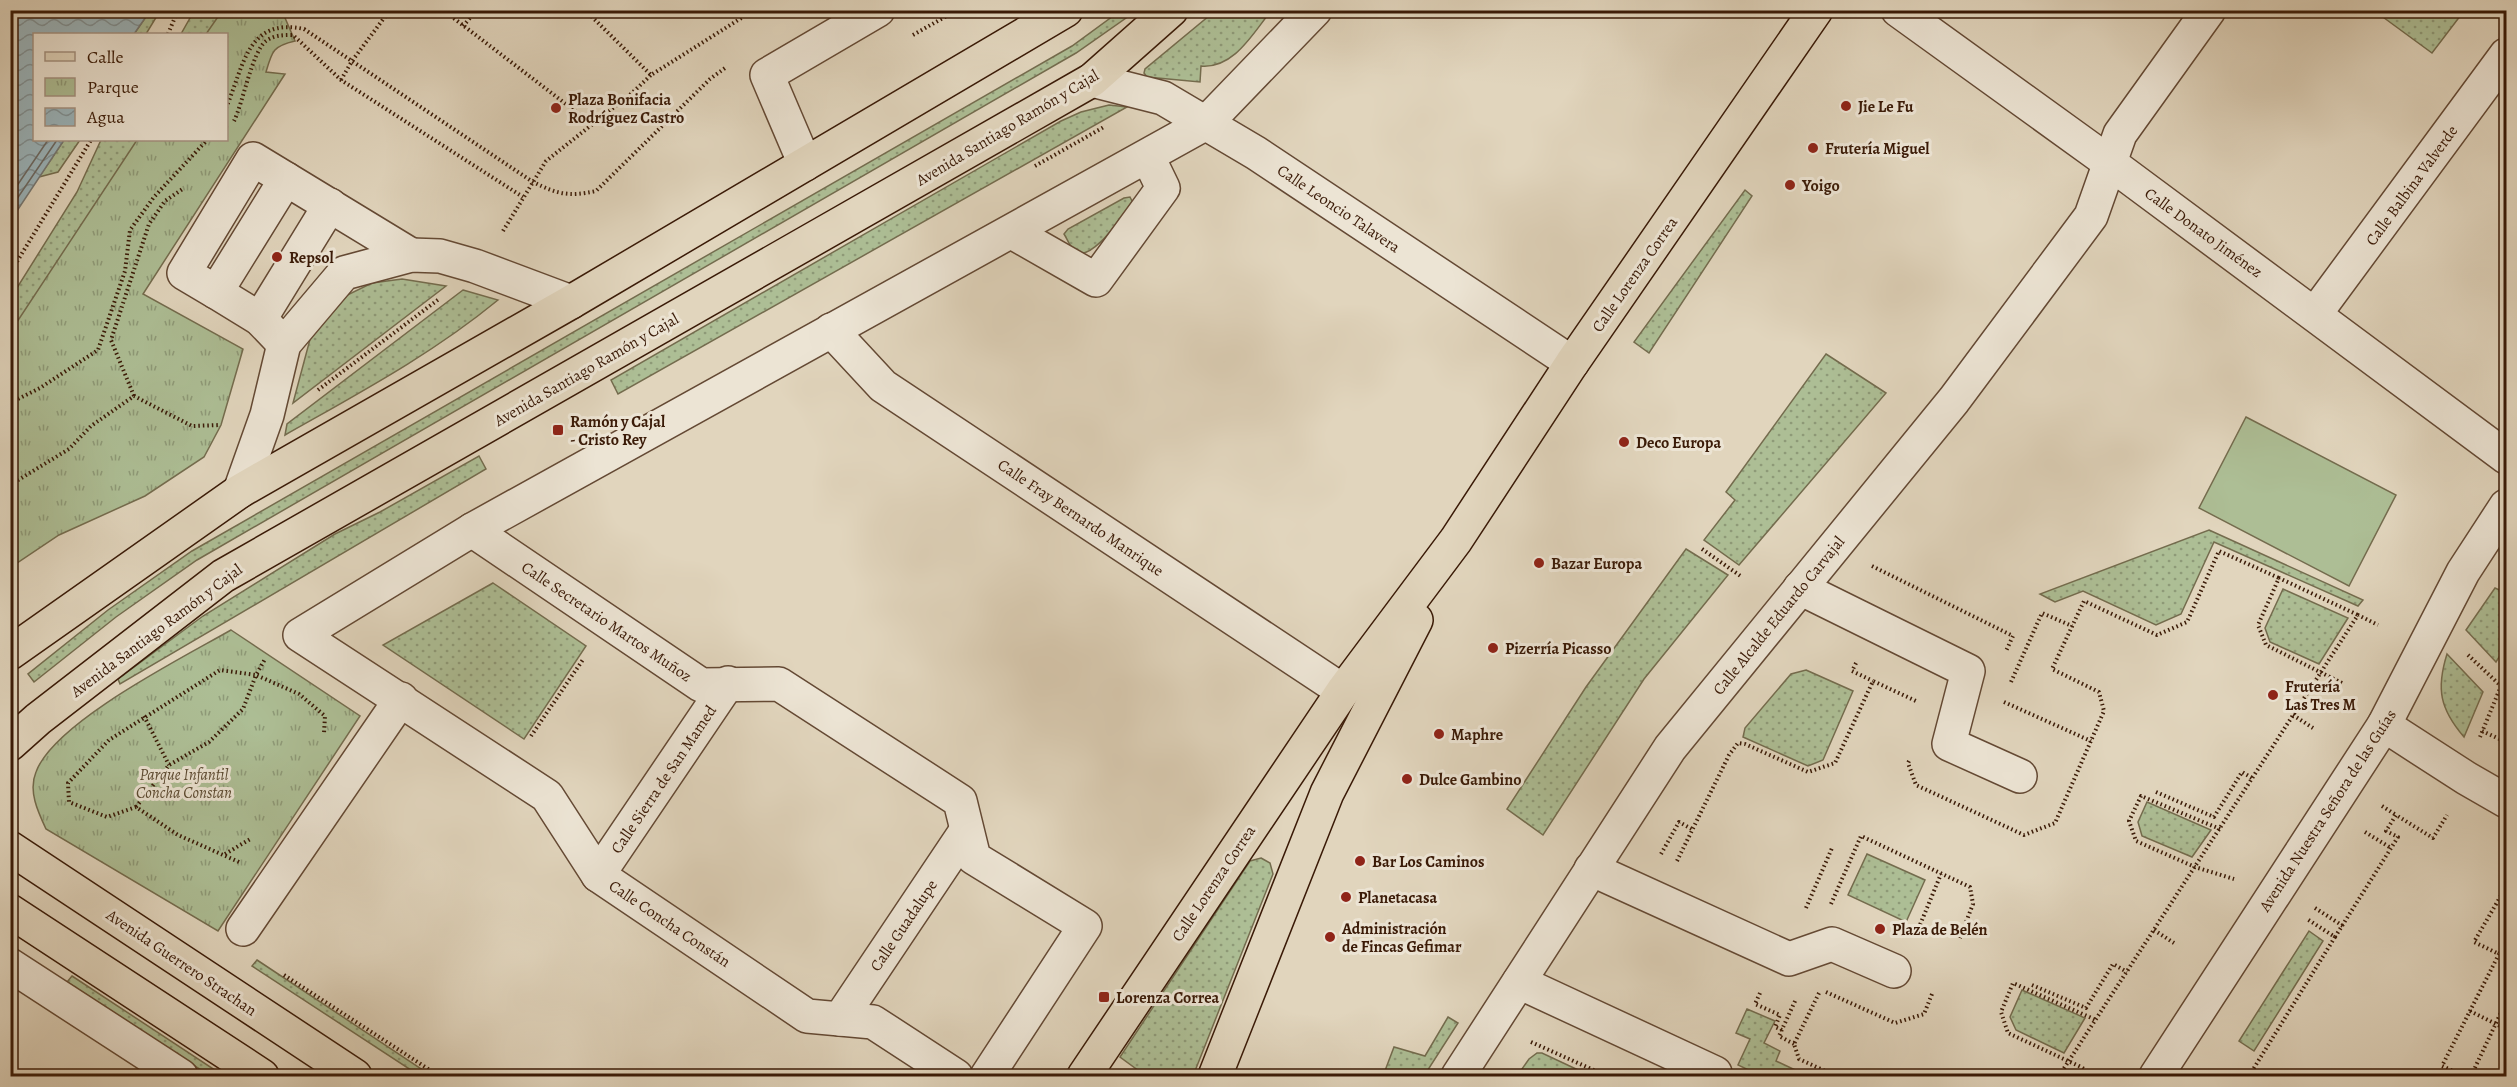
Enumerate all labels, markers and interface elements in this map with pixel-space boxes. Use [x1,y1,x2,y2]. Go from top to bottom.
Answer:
legend [33,33,228,141]
text: Calle [87,45,124,69]
street label: Avenida Santiago Ramón y Cajal [911,64,1103,192]
text: Parque [87,75,139,99]
place label: Plaza Bonifacia Rodríguez Castro [568,89,684,129]
place label: Jie Le Fu [1858,96,1914,118]
marker: Jie Le Fu [1839,99,1853,113]
marker: Plaza Bonifacia Rodríguez Castro [549,101,563,115]
text: Agua [86,105,125,129]
street label: Calle Balbina Valverde [2361,121,2463,250]
place label: Frutería Miguel [1825,138,1930,160]
marker: Frutería Miguel [1806,141,1820,155]
street label: Calle Leoncio Talavera [1273,159,1405,259]
place label: Yoigo [1801,175,1840,197]
marker: Yoigo [1783,178,1797,192]
street label: Calle Donato Jiménez [2140,183,2267,283]
street label: Calle Lorenza Correa [1587,212,1683,337]
place label: Repsol [289,247,335,269]
marker: Repsol [270,250,284,264]
street label: Avenida Santiago Ramón y Cajal [489,308,683,432]
place label: Ramón y Cajal - Cristo Rey [570,411,666,451]
marker: Ramón y Cajal - Cristo Rey [551,423,565,437]
place label: Deco Europa [1636,432,1721,454]
marker: Deco Europa [1617,435,1631,449]
street label: Calle Fray Bernardo Manrique [993,454,1168,582]
street label: Calle Alcalde Eduardo Carvajal [1708,532,1850,700]
place label: Bazar Europa [1551,553,1642,575]
street label: Calle Secretario Martos Muñoz [517,556,696,687]
marker: Bazar Europa [1532,556,1546,570]
street label: Avenida Santiago Ramón y Cajal [65,559,247,703]
place label: Pizerría Picasso [1505,638,1612,660]
marker: Pizerría Picasso [1486,641,1500,655]
place label: Frutería Las Tres M [2285,676,2357,716]
marker: Frutería Las Tres M [2266,688,2280,702]
street label: Calle Sierra de San Mamed [606,701,722,858]
street label: Avenida Nuestra Señora de las Guías [2253,705,2402,917]
place label: Maphre [1451,724,1503,746]
marker: Maphre [1432,727,1446,741]
park label: Parque Infantil Concha Constan [136,764,232,804]
place label: Dulce Gambino [1419,769,1521,791]
marker: Dulce Gambino [1400,772,1414,786]
street label: Calle Lorenza Correa [1167,821,1261,946]
place label: Bar Los Caminos [1372,851,1485,873]
marker: Bar Los Caminos [1353,854,1367,868]
street label: Calle Concha Constán [604,875,735,973]
street label: Calle Guadalupe [865,875,943,976]
place label: Planetacasa [1358,887,1438,909]
marker: Planetacasa [1339,890,1353,904]
street label: Avenida Guerrero Strachan [101,904,261,1022]
place label: Administración de Fincas Gefimar [1341,918,1462,958]
place label: Plaza de Belén [1892,919,1988,941]
marker: Plaza de Belén [1873,922,1887,936]
marker: Administración de Fincas Gefimar [1323,930,1337,944]
place label: Lorenza Correa [1116,987,1220,1009]
marker: Lorenza Correa [1097,990,1111,1004]

